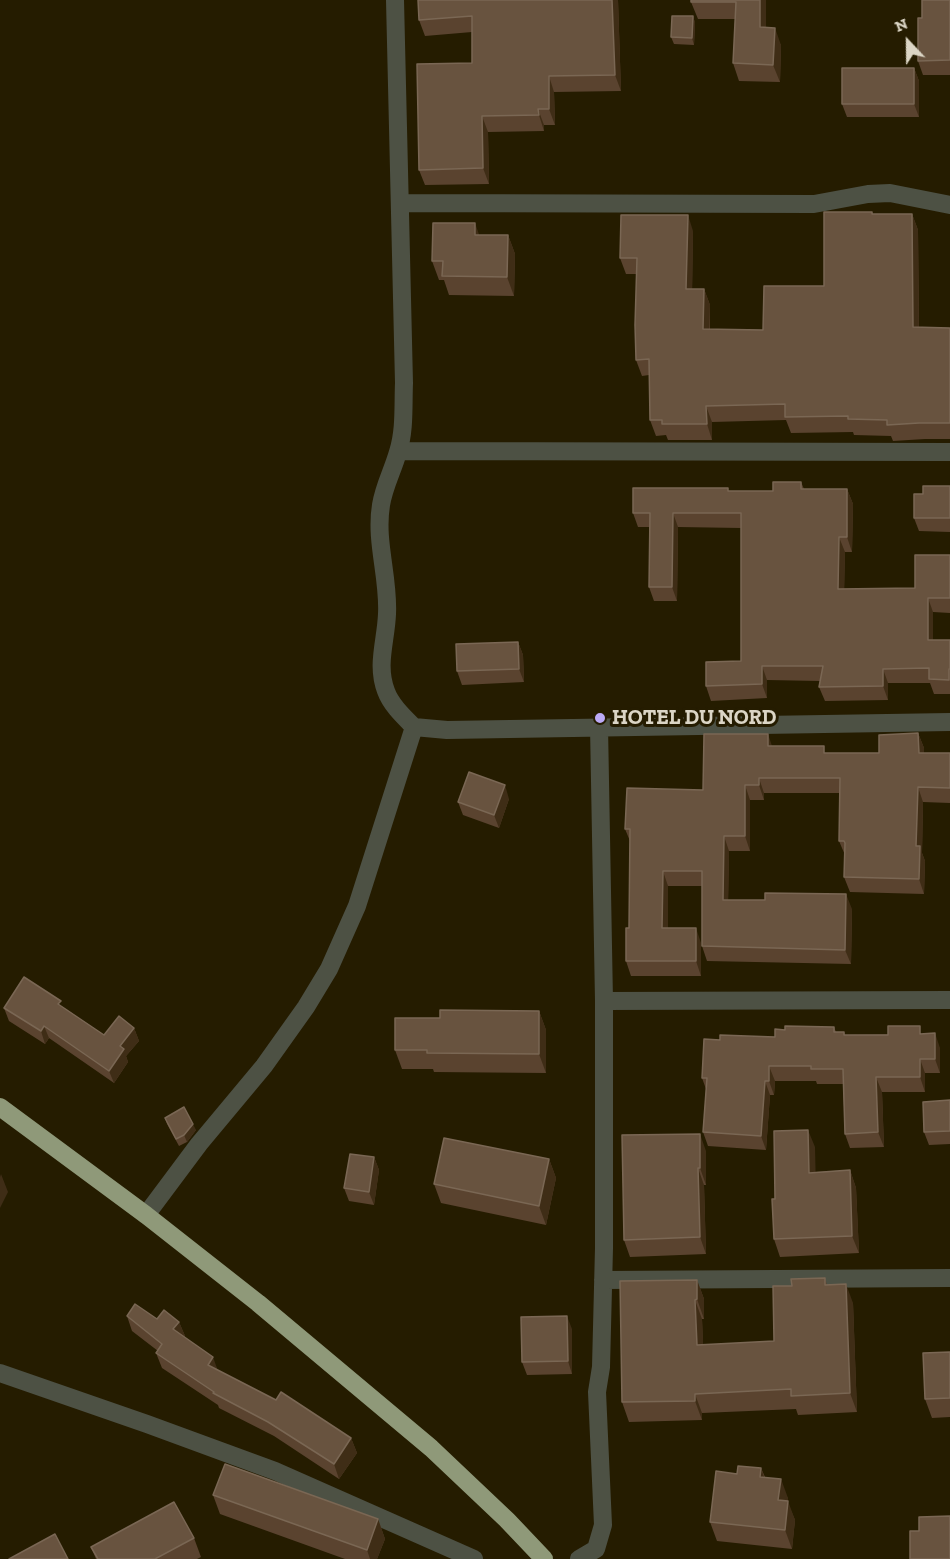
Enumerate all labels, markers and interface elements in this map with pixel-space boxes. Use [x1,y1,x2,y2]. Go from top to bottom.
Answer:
north arrow [878,12,938,72]
text: N [892,14,910,36]
place label: HOTEL DU NORD [612,705,776,731]
marker: HOTEL DU NORD [593,711,607,725]

